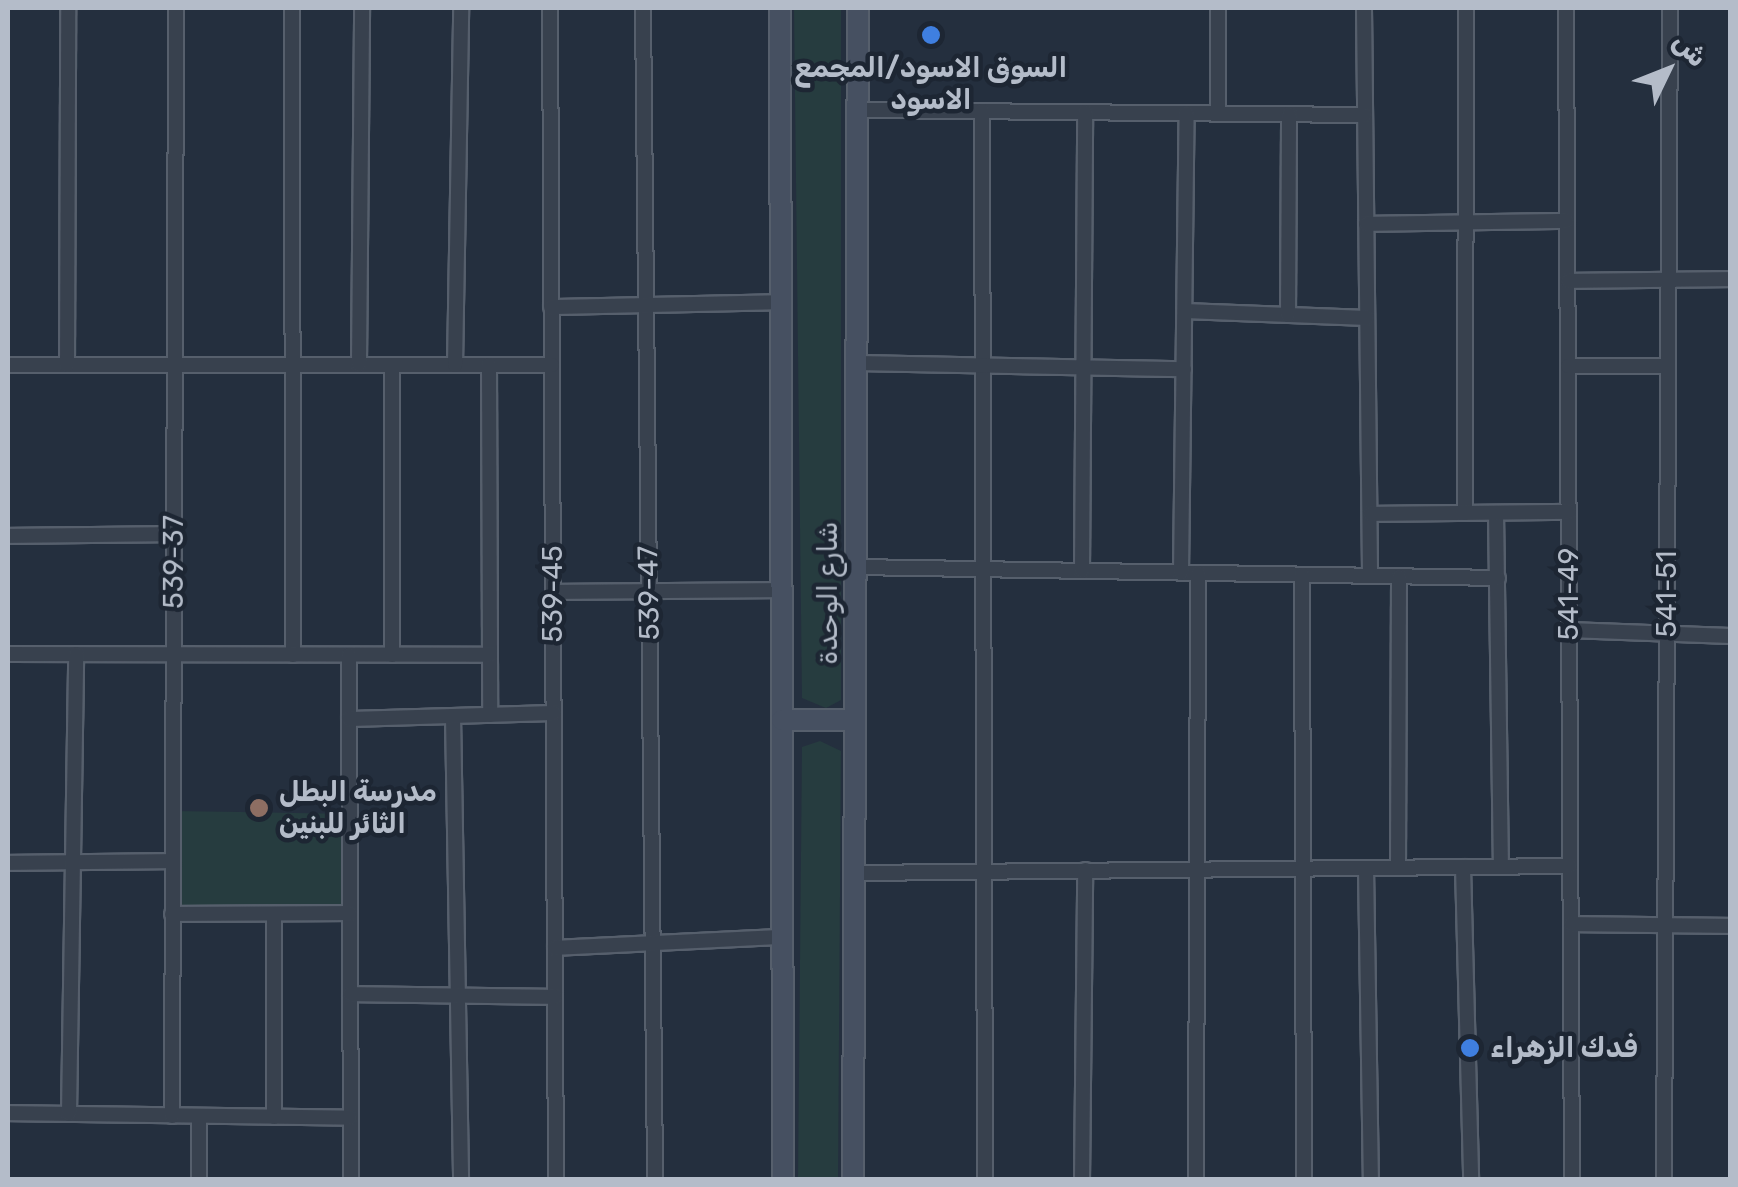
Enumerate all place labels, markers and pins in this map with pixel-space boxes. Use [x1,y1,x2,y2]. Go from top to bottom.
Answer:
marker: السوق الاسود/المجمع الاسود [920,24,942,46]
place label: السوق الاسود/المجمع الاسود [795,51,1067,117]
place label: مدرسة البطل الثائر للبنين [279,775,437,841]
marker: مدرسة البطل الثائر للبنين [248,797,270,819]
place label: فدك الزهراء [1490,1031,1638,1065]
marker: فدك الزهراء [1459,1037,1481,1059]

